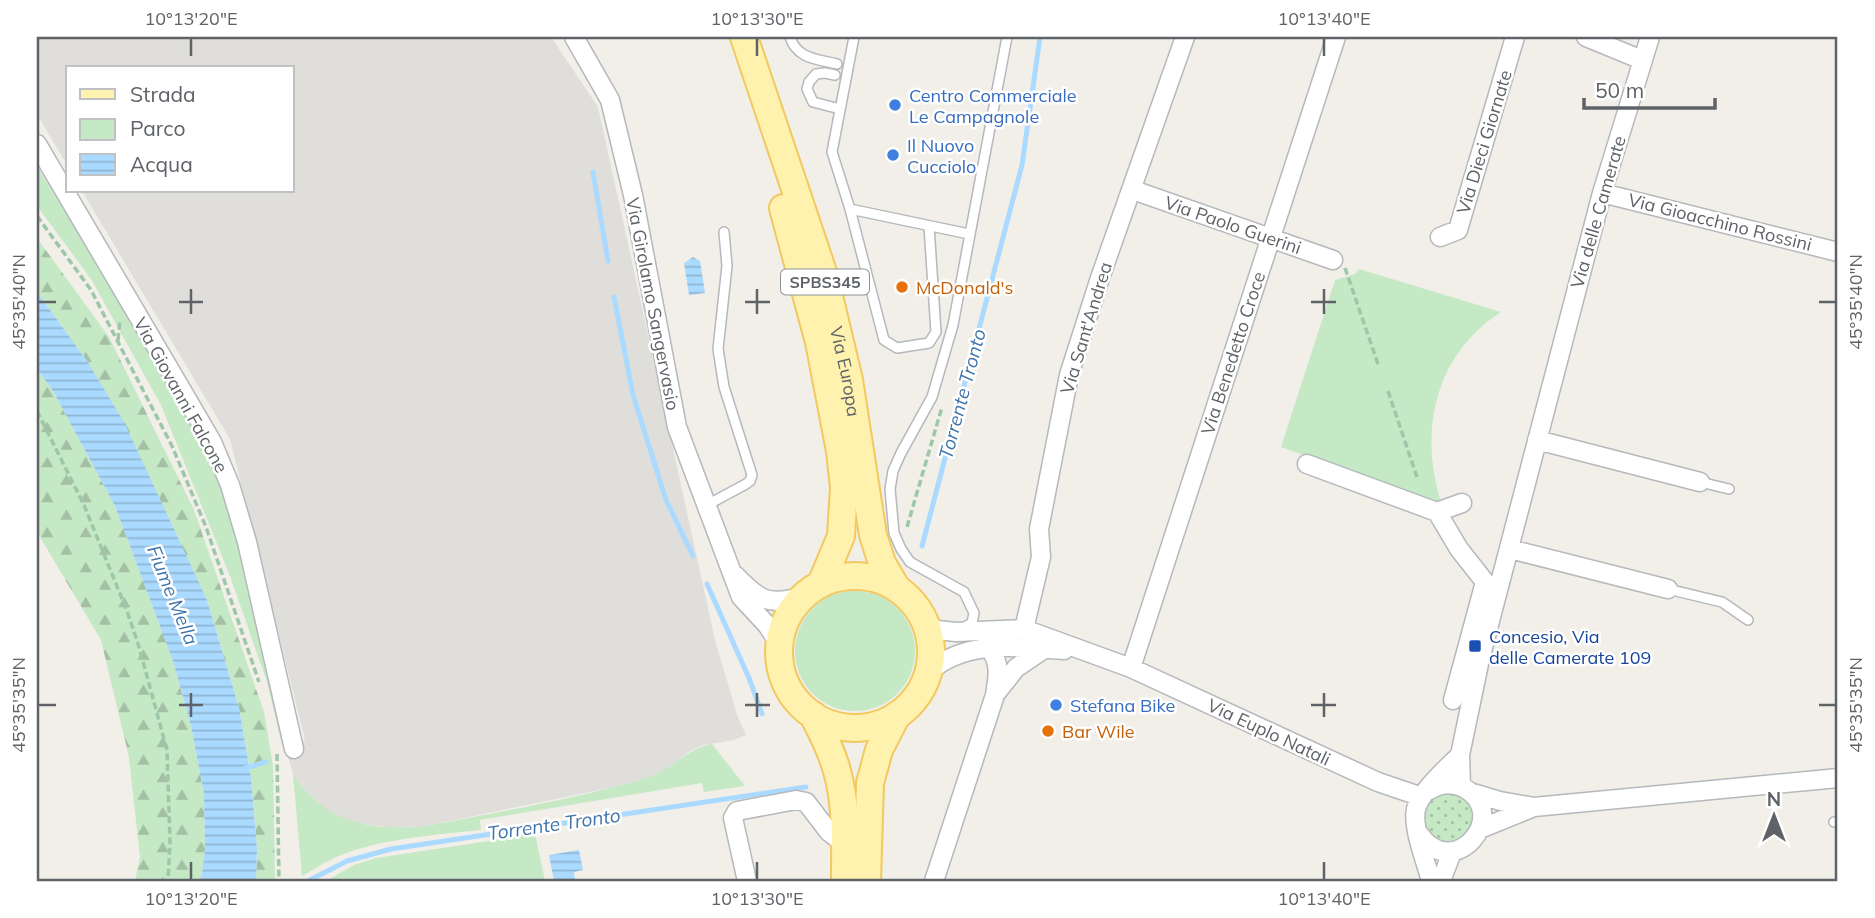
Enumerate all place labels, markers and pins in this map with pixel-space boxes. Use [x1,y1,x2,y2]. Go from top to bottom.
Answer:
place label: Centro Commerciale Le Campagnole [909,84,1077,128]
marker: Centro Commerciale Le Campagnole [887,97,903,113]
place label: Il Nuovo Cucciolo [907,134,976,178]
marker: Il Nuovo Cucciolo [885,147,901,163]
place label: McDonald's [916,276,1013,299]
marker: McDonald's [894,279,910,295]
place label: Concesio, Via delle Camerate 109 [1489,625,1651,669]
marker: Concesio, Via delle Camerate 109 [1467,638,1483,654]
place label: Stefana Bike [1070,694,1175,717]
marker: Stefana Bike [1048,697,1064,713]
place label: Bar Wile [1062,720,1135,743]
marker: Bar Wile [1040,723,1056,739]

